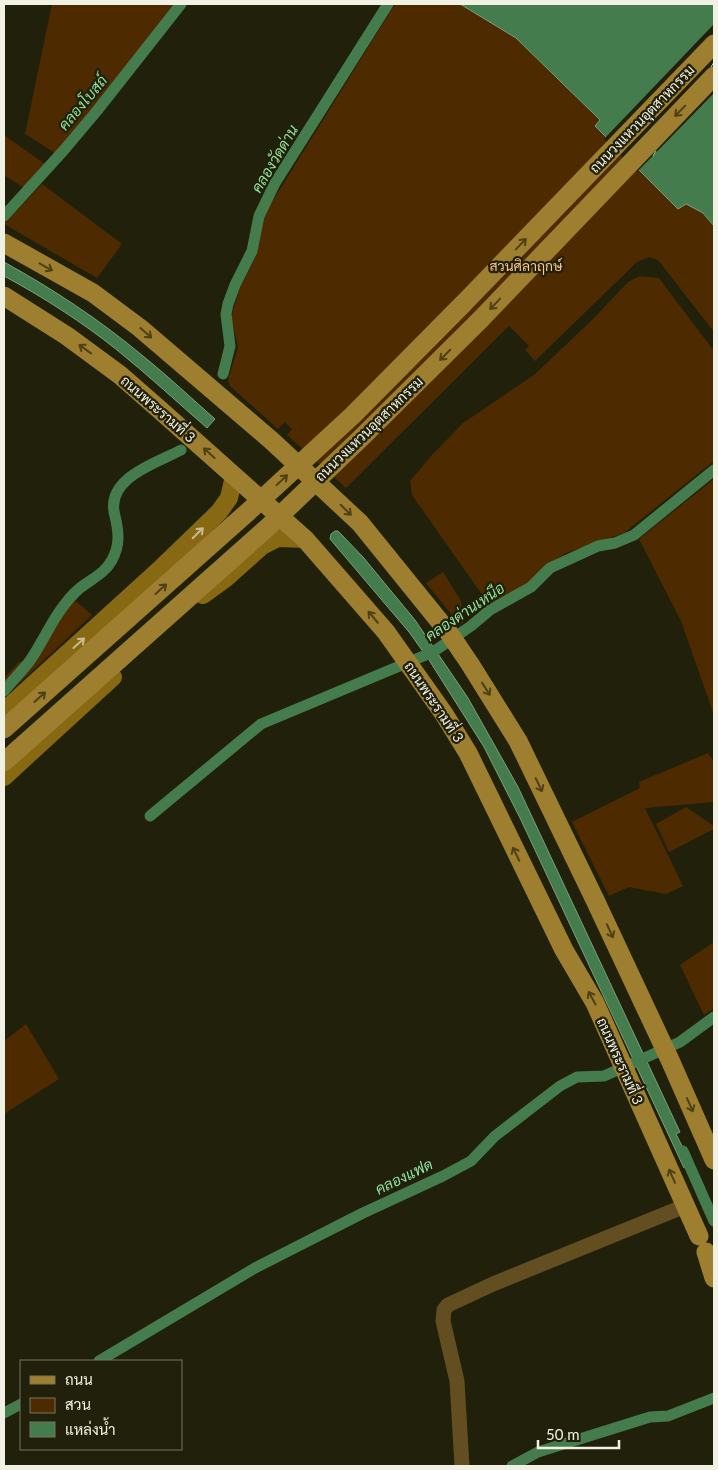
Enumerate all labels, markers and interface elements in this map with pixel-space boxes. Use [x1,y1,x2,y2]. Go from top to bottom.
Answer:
street label: ถนนวงแหวนอุตสาหกรรม [586,61,699,178]
water label: คลองโบสถ์ [54,70,112,133]
one-way arrow [674,105,687,117]
water label: คลองวัดด่าน [247,121,302,196]
one-way arrow [515,238,527,251]
park label: สวนศิลาฤกษ์ [489,257,563,275]
one-way arrow [39,262,54,272]
one-way arrow [489,298,501,310]
one-way arrow [139,327,152,339]
one-way arrow [78,344,92,354]
one-way arrow [439,349,451,361]
street label: ถนนพระรามที่ 3 [118,369,201,446]
street label: ถนนวงแหวนอุตสาหกรรม [311,373,428,486]
one-way arrow [202,448,215,459]
one-way arrow [276,474,289,486]
one-way arrow [340,504,353,516]
one-way arrow [192,527,204,539]
water label: คลองด่านเหนือ [421,578,508,644]
one-way arrow [155,583,168,595]
one-way arrow [367,611,379,624]
one-way arrow [72,637,85,649]
street label: ถนนพระรามที่ 3 [401,657,470,745]
one-way arrow [482,682,492,696]
one-way arrow [34,691,47,703]
one-way arrow [534,777,544,792]
one-way arrow [511,847,520,862]
one-way arrow [606,923,615,938]
one-way arrow [586,991,596,1005]
street label: ถนนพระรามที่ 3 [594,1013,650,1107]
one-way arrow [686,1097,696,1112]
water label: คลองแฟด [372,1154,435,1198]
one-way arrow [666,1169,676,1184]
legend [20,1360,182,1450]
text: ถนน [65,1370,93,1388]
text: สวน [65,1395,91,1413]
text: แหล่งน้ำ [65,1417,116,1438]
scale bar [538,1418,619,1450]
text: 50 m [546,1425,580,1443]

